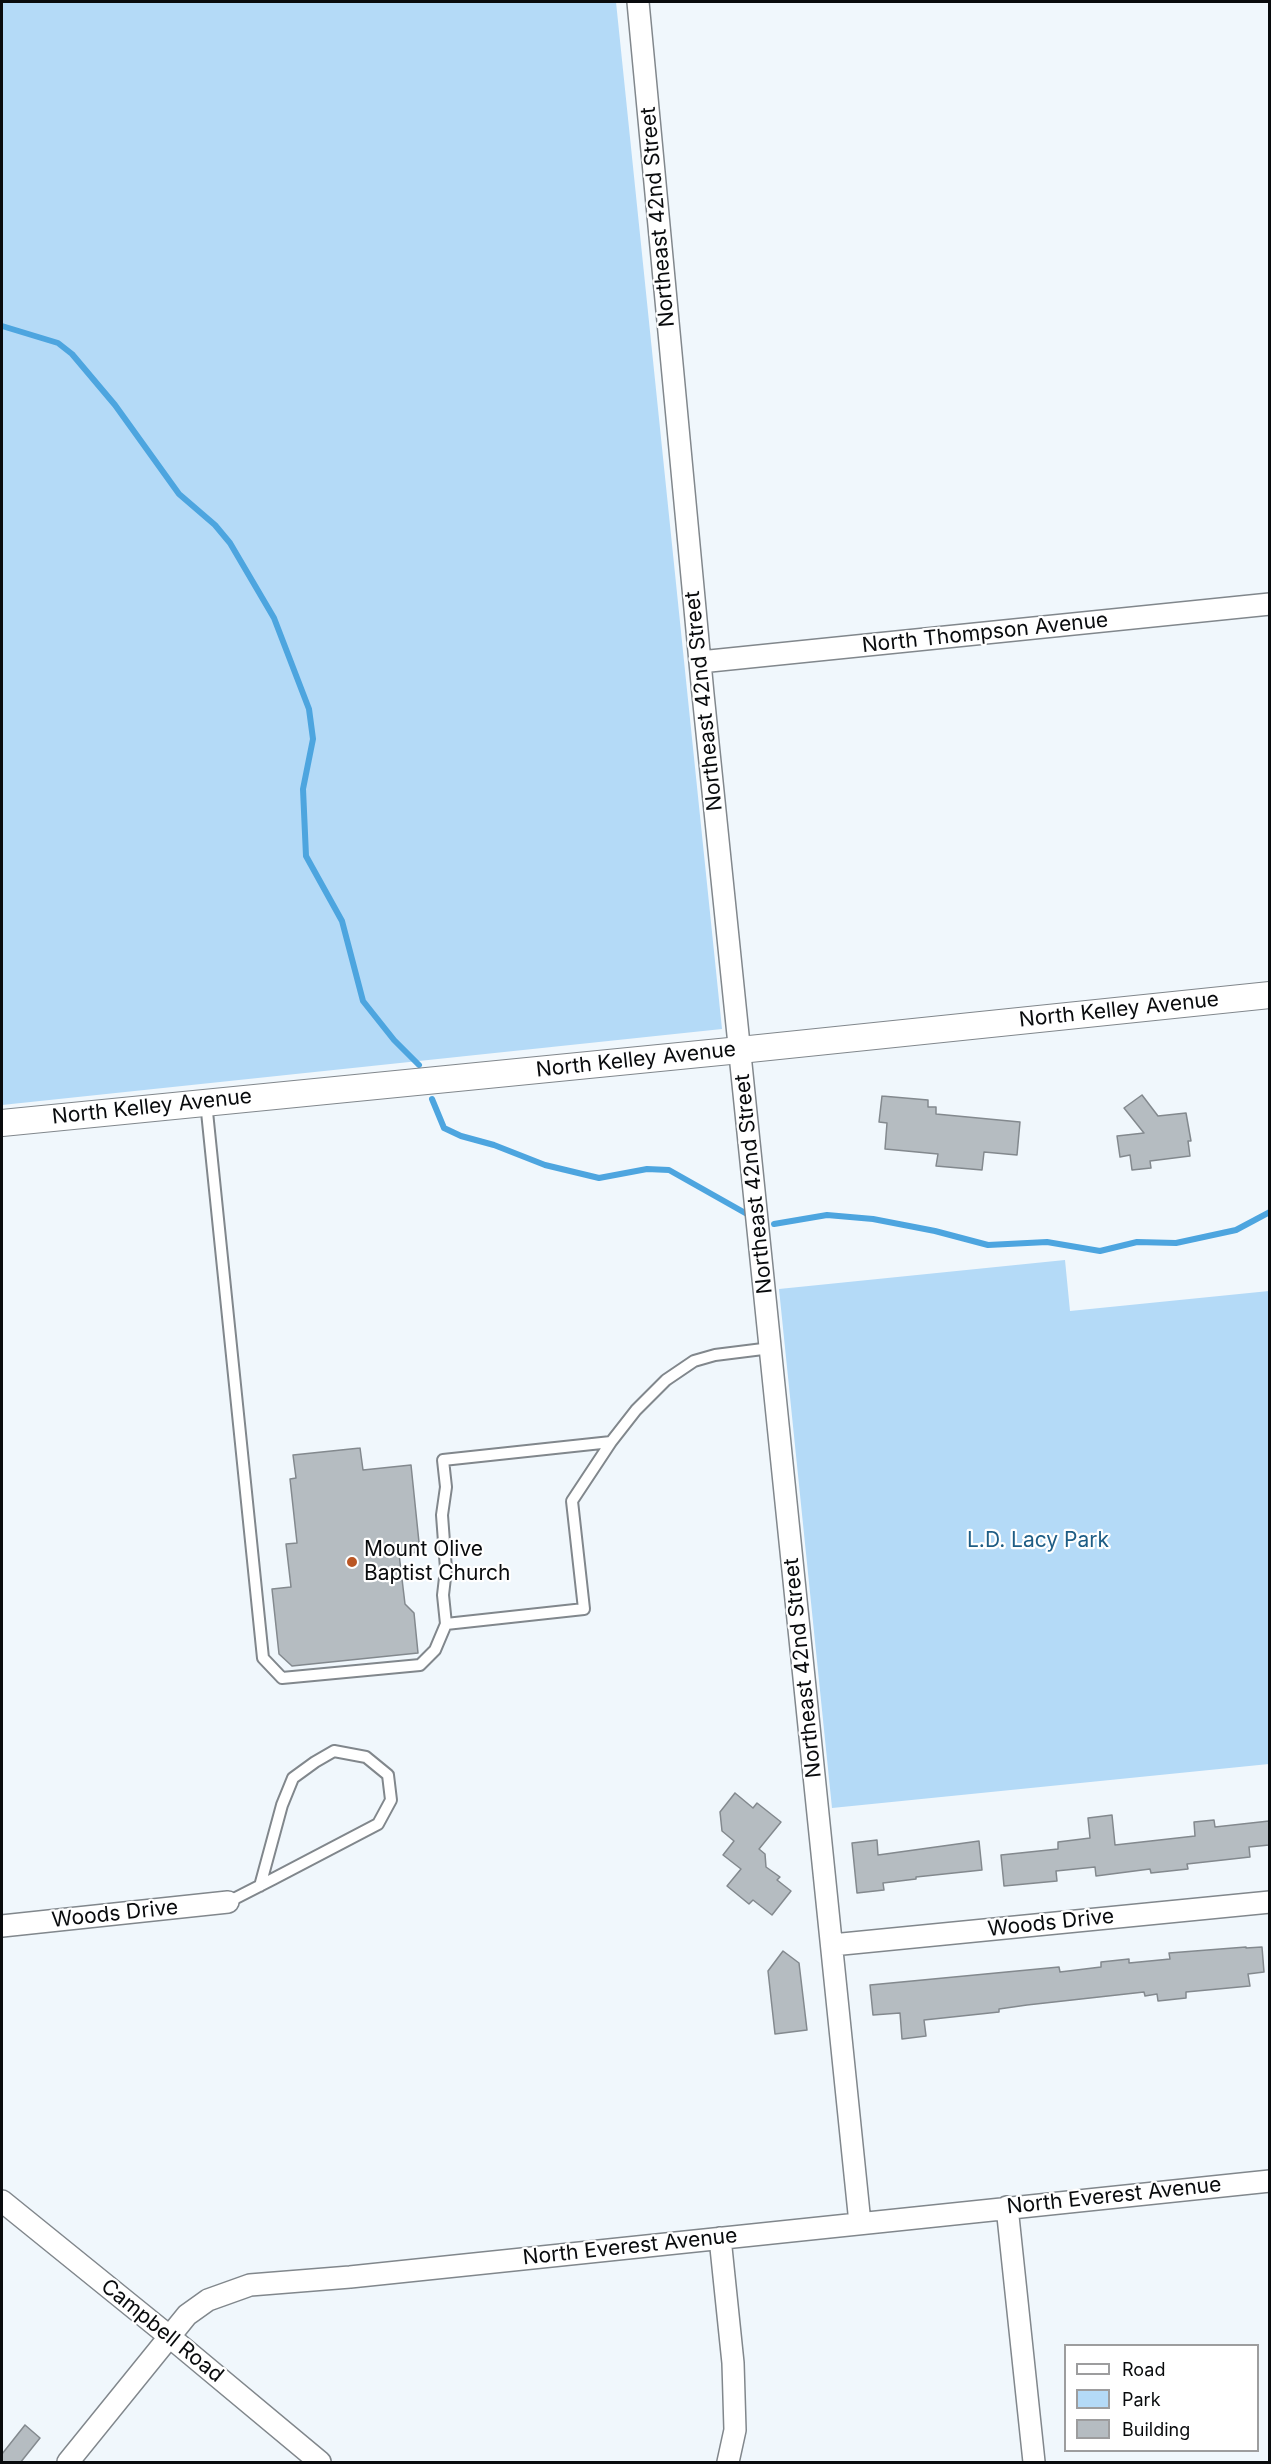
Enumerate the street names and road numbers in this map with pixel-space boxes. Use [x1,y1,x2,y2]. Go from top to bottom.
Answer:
street label: Northeast 42nd Street [636,106,680,328]
street label: Northeast 42nd Street [680,590,728,812]
street label: North Thompson Avenue [861,608,1109,658]
street label: North Kelley Avenue [1018,987,1220,1033]
street label: North Kelley Avenue [535,1037,737,1083]
street label: Northeast 42nd Street [730,1073,778,1295]
street label: North Kelley Avenue [51,1084,253,1130]
street label: Northeast 42nd Street [779,1557,827,1779]
street label: Woods Drive [51,1895,179,1933]
street label: Woods Drive [987,1904,1115,1942]
street label: North Everest Avenue [1006,2172,1222,2220]
street label: North Everest Avenue [522,2223,738,2271]
street label: Campbell Road [96,2274,228,2388]

